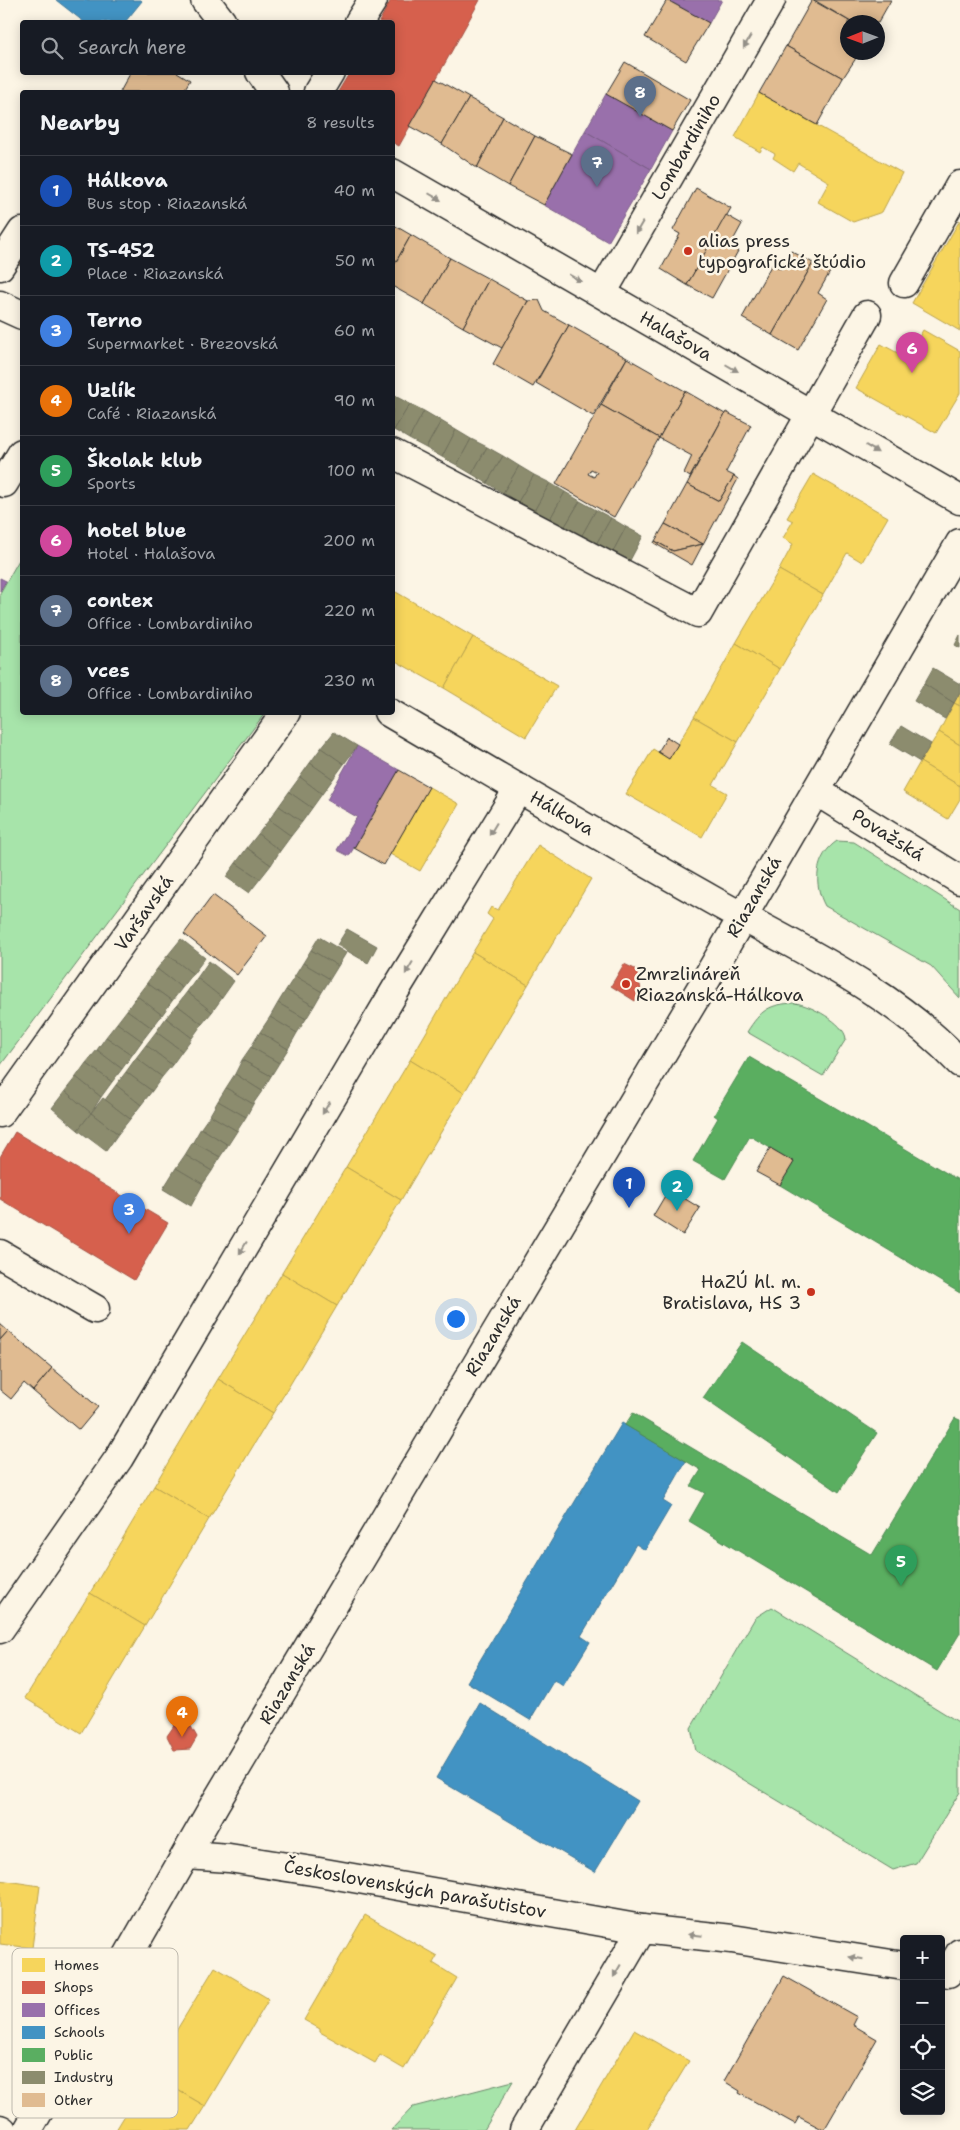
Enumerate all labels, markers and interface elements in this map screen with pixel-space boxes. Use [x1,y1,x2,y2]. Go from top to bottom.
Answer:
north arrow [840,15,885,60]
search box [20,20,395,75]
icon: search [38,34,66,62]
text: Search here [78,35,187,60]
one-way arrow [742,36,751,49]
pin: 8 [624,76,656,117]
street label: Lombardiniho [646,90,726,204]
text: Nearby [40,109,120,137]
text: 8 results [306,112,375,133]
pin: 7 [581,146,613,187]
text: Hálkova [87,168,168,193]
text: 1 [52,180,60,201]
text: 40 m [333,180,375,201]
text: Bus stop · Riazanská [87,193,247,214]
one-way arrow [427,193,442,201]
one-way arrow [635,222,644,235]
place label: alias press typografické štúdio [698,229,866,274]
text: TS-452 [87,238,155,263]
marker: alias press typografické štúdio [682,245,694,257]
text: 2 [50,250,62,271]
text: 50 m [335,250,375,271]
text: Place · Riazanská [87,263,224,284]
one-way arrow [569,274,582,283]
street label: Halašova [635,306,717,366]
text: Terno [87,308,142,333]
text: 3 [50,320,62,341]
text: 60 m [334,320,375,341]
pin: 6 [896,332,928,373]
text: Supermarket · Brezovská [87,333,278,354]
one-way arrow [725,363,738,372]
text: Uzlík [87,378,136,403]
text: 4 [50,390,62,411]
text: 90 m [334,390,375,411]
text: Café · Riazanská [87,403,216,424]
one-way arrow [866,445,879,454]
text: Školak klub [87,448,202,473]
text: 5 [51,460,61,481]
text: 100 m [327,460,375,481]
text: Sports [87,473,136,494]
text: hotel blue [87,518,186,543]
text: 6 [50,530,62,551]
text: 200 m [323,530,375,551]
text: Hotel · Halašova [87,543,215,564]
text: contex [87,588,153,613]
text: 7 [50,600,62,621]
text: 220 m [323,600,375,621]
text: Office · Lombardiniho [87,613,253,634]
text: vces [87,658,130,683]
text: 8 [50,670,62,691]
text: 230 m [323,670,375,691]
text: Office · Lombardiniho [87,683,253,704]
street label: Hálkova [526,785,598,841]
street label: Považská [847,803,929,867]
one-way arrow [488,823,497,836]
street label: Riazanská [721,852,787,942]
street label: Varšavská [109,870,179,956]
one-way arrow [404,962,413,975]
place label: Zmrzlináreň Riazanská-Hálkova [636,962,803,1007]
marker: Zmrzlináreň Riazanská-Hálkova [620,978,632,990]
one-way arrow [321,1102,330,1115]
pin: 1 [613,1167,645,1208]
pin: 2 [661,1170,693,1211]
pin: 3 [113,1193,145,1234]
one-way arrow [238,1242,247,1255]
place label: HaZÚ hl. m. Bratislava, HS 3 [662,1270,801,1315]
marker: HaZÚ hl. m. Bratislava, HS 3 [805,1286,817,1298]
street label: Riazanská [459,1291,527,1381]
your location [443,1306,469,1332]
pin: 5 [885,1545,917,1586]
street label: Riazanská [253,1639,321,1729]
pin: 4 [166,1696,198,1737]
street label: Československých parašutistov [282,1854,548,1924]
one-way arrow [687,1930,703,1938]
map controls [900,1935,945,2115]
button: + [900,1935,945,1980]
legend [12,1948,178,2118]
one-way arrow [847,1954,863,1962]
text: Homes [54,1956,99,1974]
one-way arrow [613,1964,622,1977]
text: Shops [54,1978,93,1996]
button: − [900,1980,945,2025]
text: Offices [54,2001,100,2019]
text: Schools [54,2023,105,2041]
button: locate [900,2025,945,2070]
text: Public [54,2046,93,2064]
text: Industry [54,2068,113,2086]
button: layers [900,2070,945,2115]
text: Other [54,2091,93,2109]

